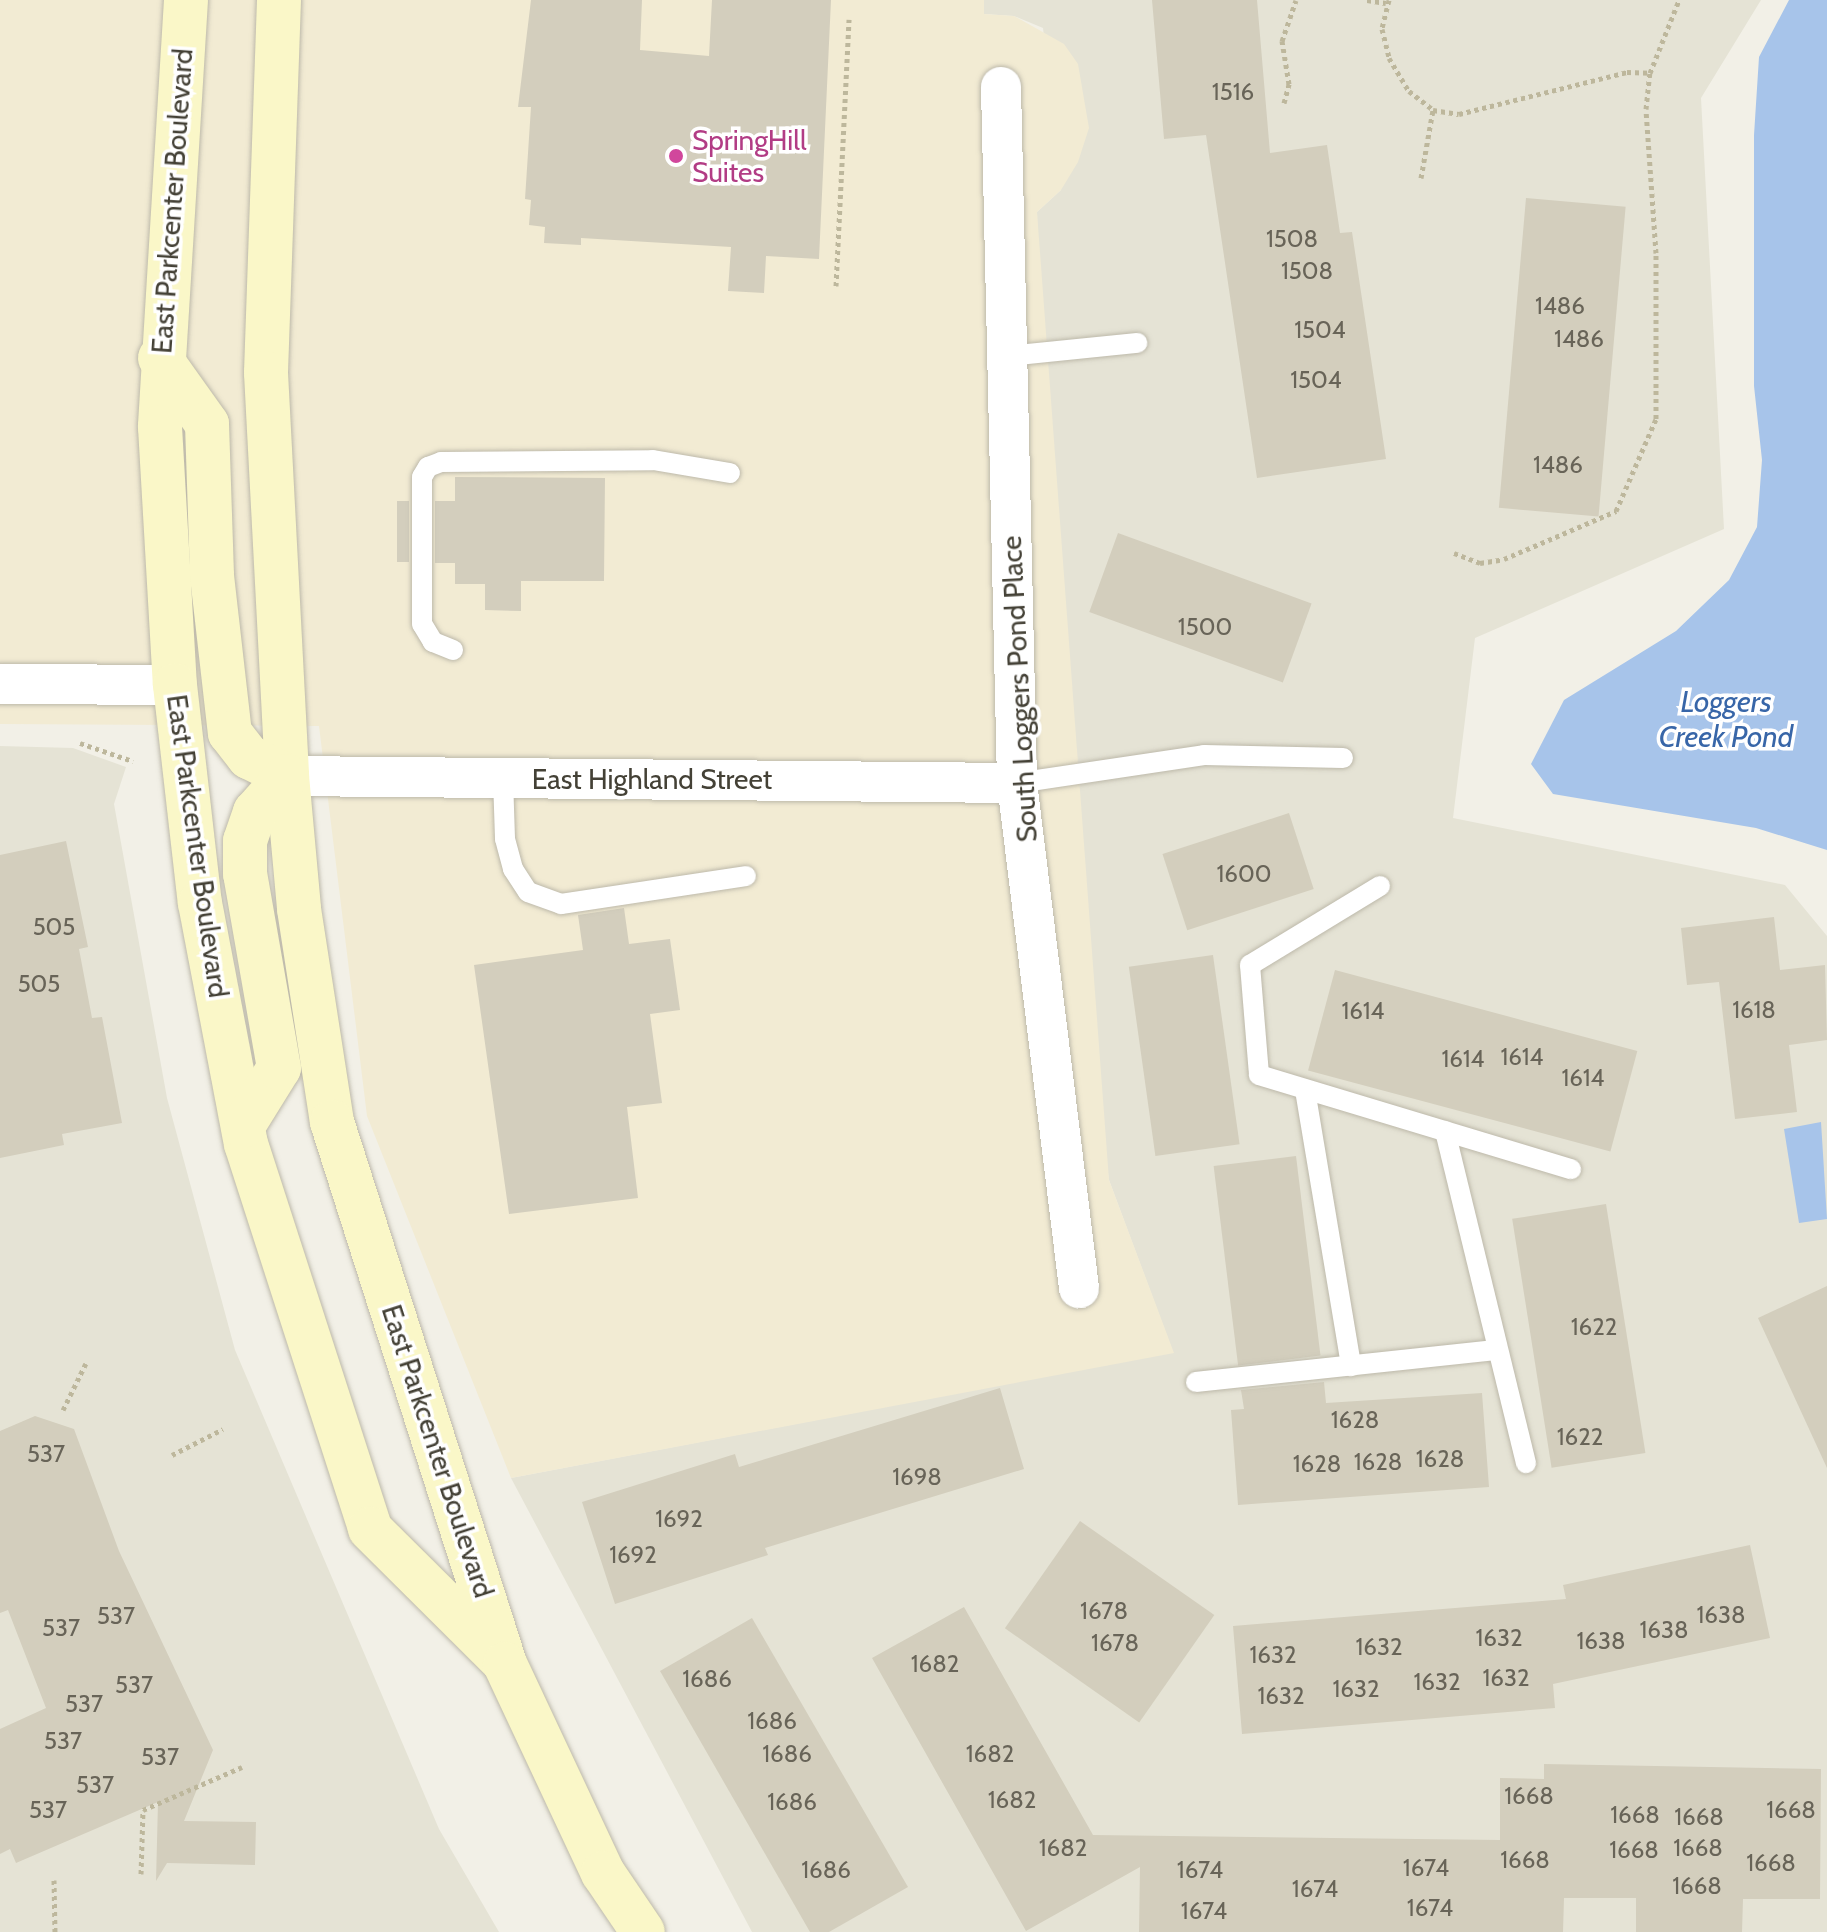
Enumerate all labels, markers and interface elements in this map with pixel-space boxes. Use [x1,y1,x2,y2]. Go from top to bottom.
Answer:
street label: East Parkcenter Boulevard [145,47,199,355]
house number: 1516 [1212,78,1254,106]
place label: SpringHill Suites [692,123,807,189]
marker: SpringHill Suites [667,147,685,165]
house number: 1508 [1266,225,1318,253]
house number: 1508 [1281,257,1333,285]
house number: 1486 [1535,292,1585,320]
house number: 1504 [1294,316,1346,344]
house number: 1486 [1554,325,1604,353]
house number: 1504 [1290,366,1342,394]
house number: 1486 [1533,451,1583,479]
street label: South Loggers Pond Place [994,535,1044,843]
house number: 1500 [1178,613,1232,641]
water label: Loggers Creek Pond [1659,684,1793,754]
street label: East Parkcenter Boulevard [160,692,236,1000]
street label: East Highland Street [532,762,772,796]
house number: 1600 [1217,860,1271,888]
house number: 505 [33,913,75,941]
house number: 505 [18,970,60,998]
house number: 1618 [1732,996,1776,1024]
house number: 1614 [1342,997,1384,1025]
house number: 1614 [1501,1043,1543,1071]
house number: 1614 [1442,1045,1484,1073]
house number: 1614 [1562,1064,1604,1092]
street label: East Parkcenter Boulevard [375,1300,501,1602]
house number: 1622 [1571,1313,1617,1341]
house number: 1628 [1331,1406,1379,1434]
house number: 1622 [1557,1423,1603,1451]
house number: 537 [27,1440,65,1468]
house number: 1628 [1416,1445,1464,1473]
house number: 1628 [1354,1448,1402,1476]
house number: 1628 [1293,1450,1341,1478]
house number: 1698 [892,1463,942,1491]
house number: 1692 [655,1505,703,1533]
house number: 1692 [609,1541,657,1569]
house number: 1678 [1080,1597,1128,1625]
house number: 1638 [1697,1601,1745,1629]
house number: 537 [97,1602,135,1630]
house number: 537 [42,1614,80,1642]
house number: 1638 [1640,1616,1688,1644]
house number: 1632 [1475,1624,1523,1652]
house number: 1638 [1577,1627,1625,1655]
house number: 1678 [1091,1629,1139,1657]
house number: 1632 [1355,1633,1403,1661]
house number: 1632 [1249,1641,1297,1669]
house number: 1682 [911,1650,959,1678]
house number: 1632 [1482,1664,1530,1692]
house number: 1686 [682,1665,732,1693]
house number: 1632 [1413,1668,1461,1696]
house number: 537 [115,1671,153,1699]
house number: 1632 [1332,1675,1380,1703]
house number: 1632 [1257,1682,1305,1710]
house number: 537 [65,1690,103,1718]
house number: 1686 [747,1707,797,1735]
house number: 537 [44,1727,82,1755]
house number: 1686 [762,1740,812,1768]
house number: 1682 [966,1740,1014,1768]
house number: 537 [141,1743,179,1771]
house number: 537 [76,1771,114,1799]
house number: 1668 [1504,1782,1554,1810]
house number: 1682 [988,1786,1036,1814]
house number: 1686 [767,1788,817,1816]
house number: 537 [29,1796,67,1824]
house number: 1668 [1766,1796,1816,1824]
house number: 1668 [1610,1801,1660,1829]
house number: 1668 [1674,1803,1724,1831]
house number: 1682 [1039,1834,1087,1862]
house number: 1668 [1673,1834,1723,1862]
house number: 1668 [1609,1836,1659,1864]
house number: 1668 [1500,1846,1550,1874]
house number: 1668 [1746,1849,1796,1877]
house number: 1674 [1403,1854,1449,1882]
house number: 1686 [801,1856,851,1884]
house number: 1674 [1177,1856,1223,1884]
house number: 1668 [1672,1872,1722,1900]
house number: 1674 [1292,1875,1338,1903]
house number: 1674 [1407,1894,1453,1922]
house number: 1674 [1181,1897,1227,1925]

